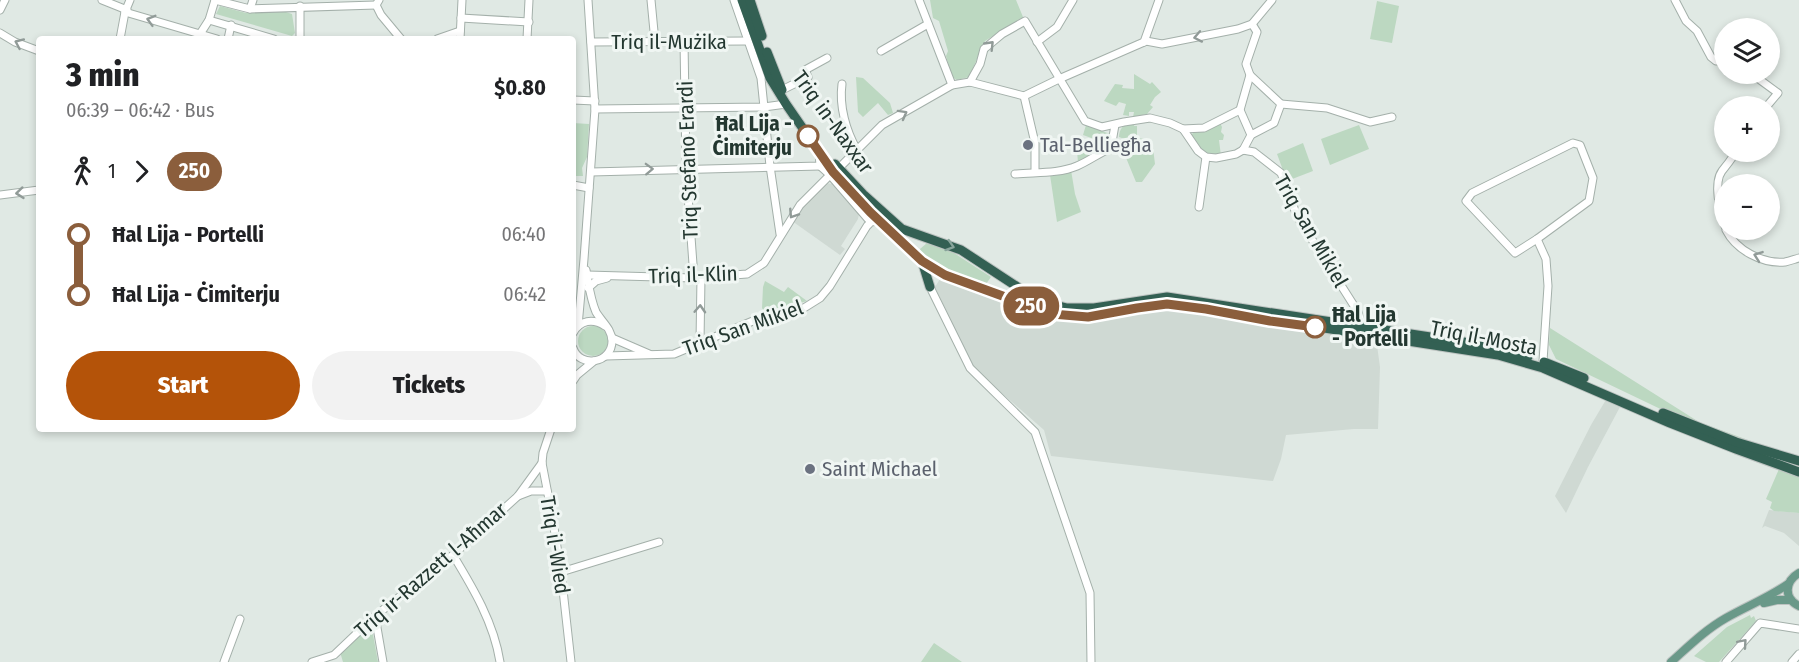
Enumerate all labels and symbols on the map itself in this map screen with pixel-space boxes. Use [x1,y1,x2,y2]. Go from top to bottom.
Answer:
one-way arrow [146,15,157,27]
street label: Triq il-Mużika [611,29,727,55]
one-way arrow [1194,30,1204,43]
one-way arrow [15,38,26,50]
one-way arrow [983,42,994,52]
street label: Triq in-Naxxar [787,66,879,179]
street label: Triq Stefano Erardi [672,80,704,240]
one-way arrow [897,110,907,121]
place label: Ħal Lija - Ċimiterju [713,111,792,161]
marker: Ħal Lija - Ċimiterju [797,125,819,147]
place label: Tal-Belliegħa [1040,132,1152,158]
marker: Tal-Belliegħa [1021,138,1035,152]
one-way arrow [645,163,654,176]
street label: Triq San Mikiel [1268,170,1354,292]
one-way arrow [15,186,24,198]
one-way arrow [789,208,801,218]
one-way arrow [944,239,955,252]
one-way arrow [1753,251,1763,264]
street label: Triq il-Klin [648,260,738,290]
line badge: 250 [996,286,1066,326]
street label: Triq San Mikiel [679,294,807,362]
place label: Ħal Lija - Portelli [1332,302,1409,352]
one-way arrow [694,305,707,314]
street label: Triq il-Mosta [1428,315,1540,361]
marker: Ħal Lija - Portelli [1304,316,1326,338]
place label: Saint Michael [822,456,938,482]
marker: Saint Michael [803,462,817,476]
street label: Triq il-Wied [534,494,576,596]
street label: Triq ir-Razzett l-Aħmar [349,496,513,643]
one-way arrow [1736,639,1747,649]

